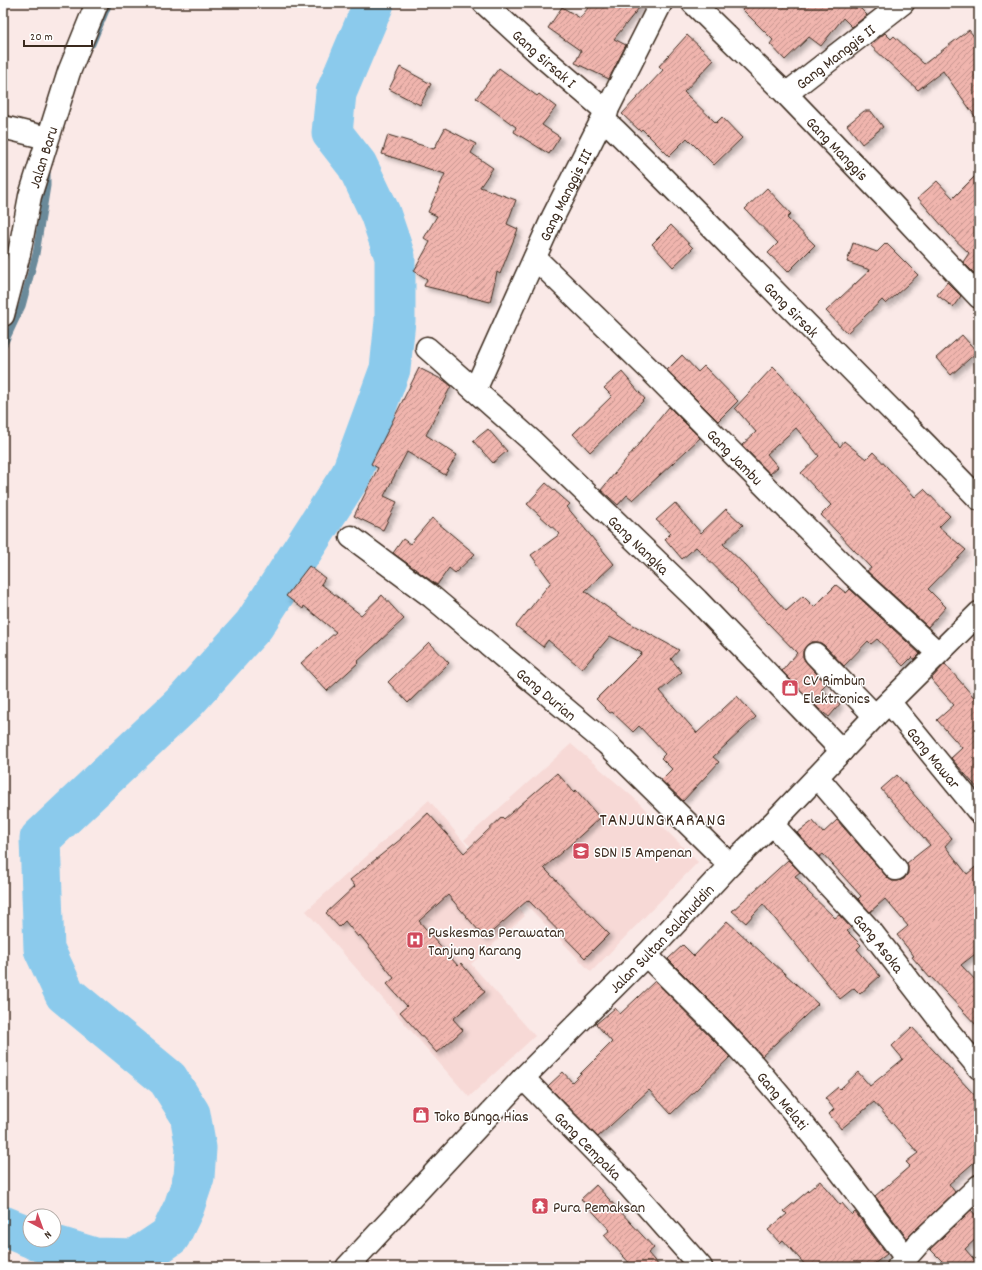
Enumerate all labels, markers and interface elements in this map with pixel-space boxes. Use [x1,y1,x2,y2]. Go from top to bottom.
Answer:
street label: Gang Manggis II [792,20,881,96]
scale bar [24,22,92,48]
street label: Gang Sirsak I [506,25,580,95]
text: 20 m [30,29,53,46]
street label: Gang Manggis [799,112,873,187]
street label: Jalan Baru [24,124,65,192]
street label: Gang Manggis III [535,146,599,245]
street label: Gang Sirsak [757,278,823,344]
street label: Gang Jambu [700,424,767,492]
street label: Gang Nangka [601,511,674,582]
street label: Gang Durian [510,663,581,728]
place label: CV Rimbun Elektronics [803,670,870,711]
shop icon: CV Rimbun Elektronics [780,678,800,698]
street label: Gang Mawar [900,723,965,795]
district label: TANJUNGKARANG [600,809,726,834]
school or university icon: SDN 15 Ampenan [571,841,591,861]
place label: SDN 15 Ampenan [594,842,692,865]
street label: Jalan Sultan Salahuddin [605,880,721,1000]
street label: Gang Asoka [846,910,909,979]
place label: Puskesmas Perawatan Tanjung Karang [428,922,564,963]
hospital icon: Puskesmas Perawatan Tanjung Karang [405,930,425,950]
street label: Gang Melati [750,1067,813,1136]
shop icon: Toko Bunga Hias [411,1105,431,1125]
place label: Toko Bunga Hias [434,1106,529,1129]
street label: Gang Cempaka [548,1107,627,1187]
temple icon: Pura Pemaksan [530,1196,550,1216]
place label: Pura Pemaksan [553,1197,645,1220]
north arrow [22,1208,62,1248]
text: N [40,1226,55,1242]

